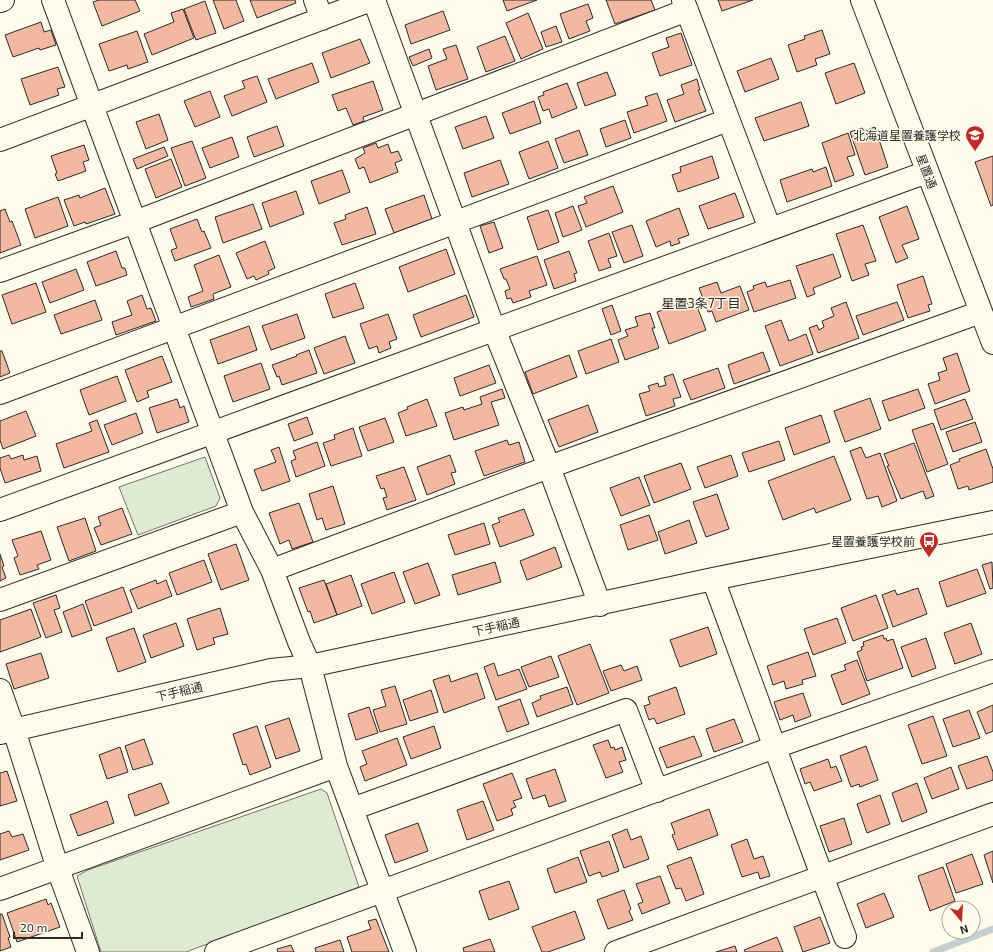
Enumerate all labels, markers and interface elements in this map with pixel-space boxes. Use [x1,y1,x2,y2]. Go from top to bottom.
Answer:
school or university icon: 北海道星置養護学校 [964,124,986,152]
place label: 北海道星置養護学校 [853,128,961,142]
street label: 星置通 [914,152,940,190]
district label: 星置3条7丁目 [662,295,740,311]
bus stop icon: 星置養護学校前 [918,530,940,558]
place label: 星置養護学校前 [831,534,915,548]
street label: 下手稲通 [471,614,521,638]
street label: 下手稲通 [154,679,204,703]
north arrow [941,900,981,940]
scale bar [14,914,82,940]
text: 20 m [20,920,47,934]
text: N [958,923,970,937]

